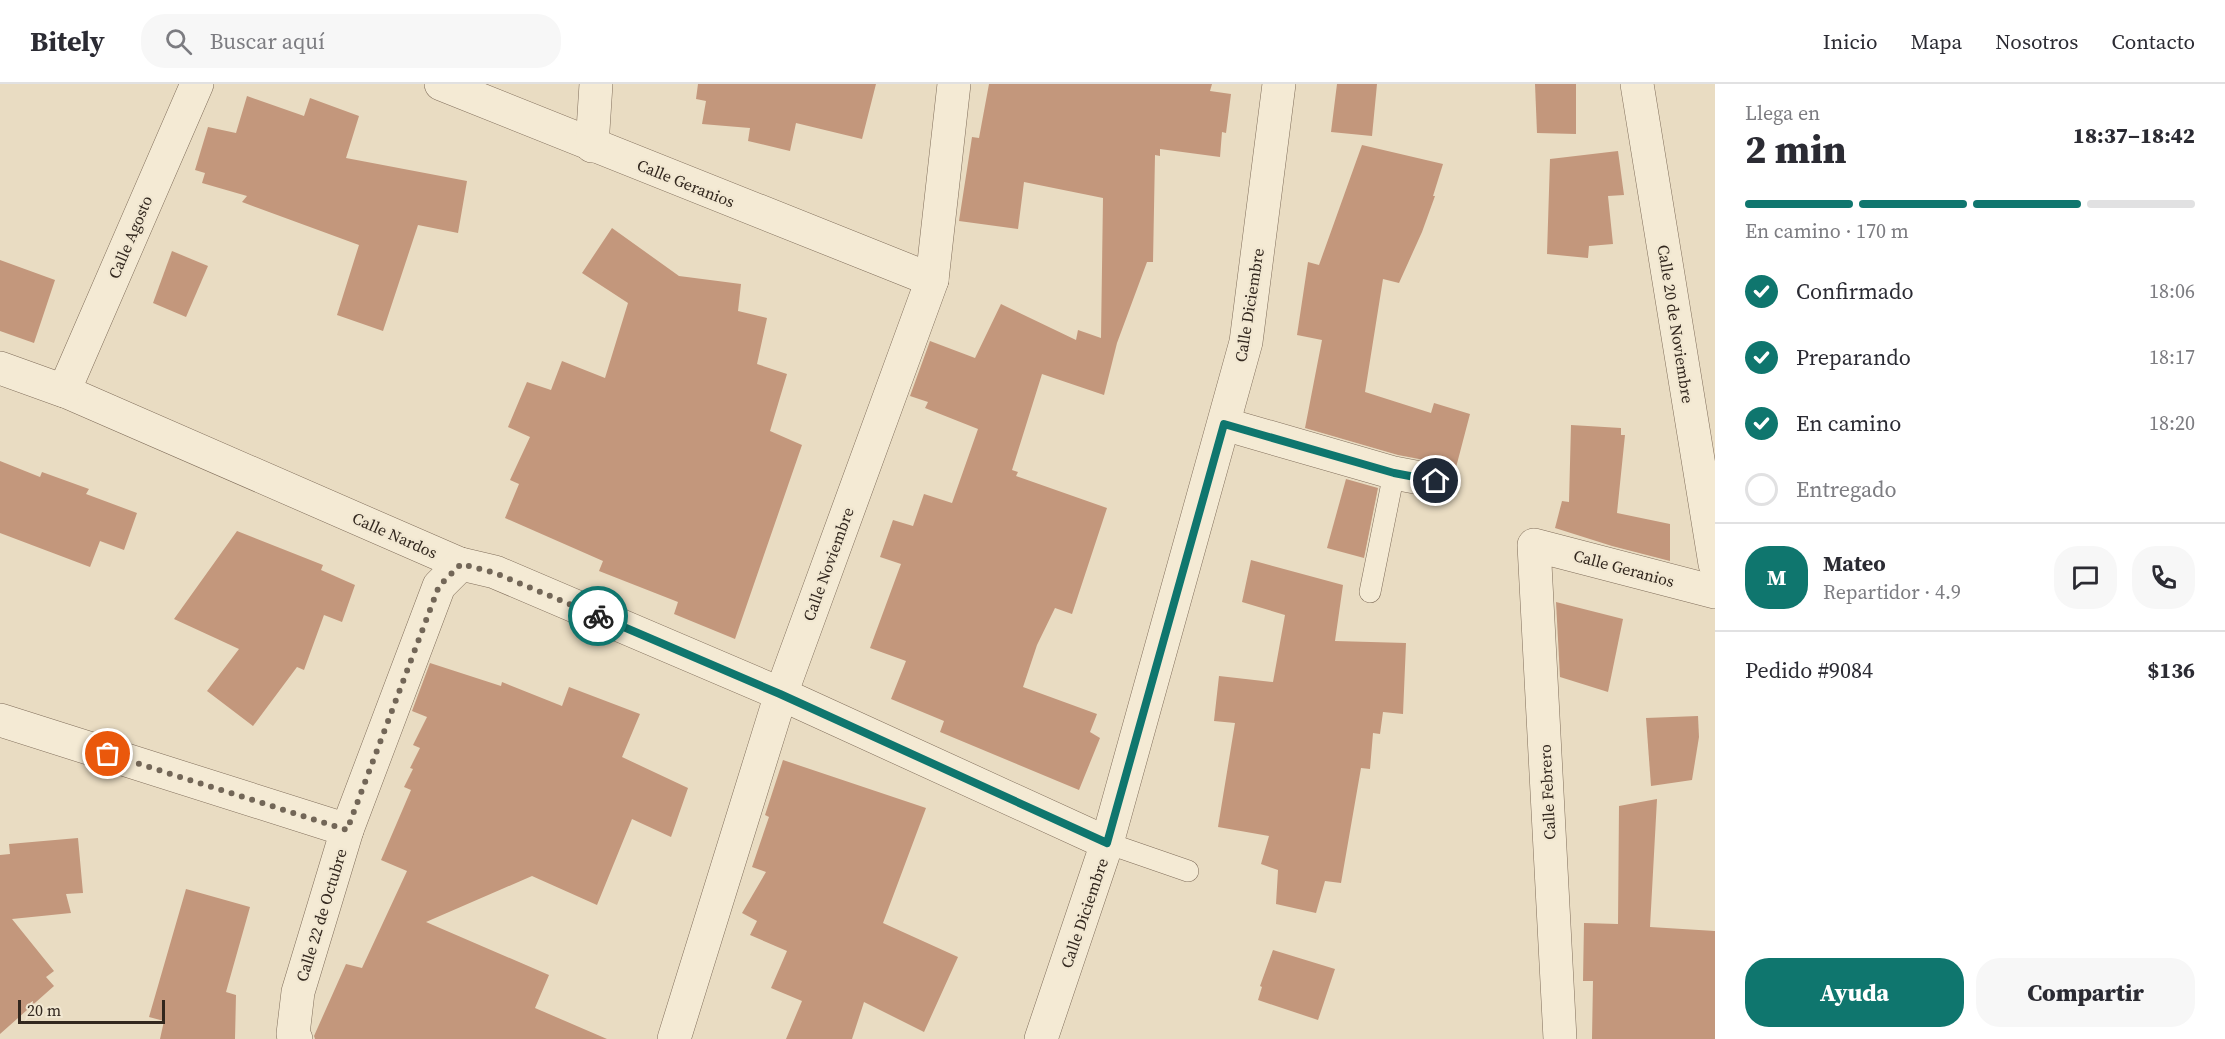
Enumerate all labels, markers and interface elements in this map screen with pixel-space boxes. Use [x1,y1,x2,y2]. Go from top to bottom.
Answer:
search box [141,14,561,68]
text: Bitely [30,22,105,60]
icon: search [162,25,195,58]
text: Buscar aquí [210,26,325,56]
text: Inicio [1823,27,1877,56]
text: Mapa [1910,27,1962,56]
text: Nosotros [1995,27,2078,56]
text: Contacto [2111,27,2195,56]
text: Llega en [1745,99,1820,127]
text: 18:37–18:42 [2073,120,2195,150]
text: 2 min [1745,123,1847,176]
street label: Calle Geranios [634,153,738,213]
street label: Calle Agosto [103,192,157,282]
text: En camino · 170 m [1745,217,1909,245]
street label: Calle 20 de Noviembre [1653,243,1699,405]
street label: Calle Diciembre [1229,247,1269,363]
icon: check [1745,275,1778,308]
text: Confirmado [1796,276,1914,306]
text: 18:06 [2149,277,2195,305]
icon: check [1745,341,1778,374]
text: Preparando [1796,342,1911,372]
text: 18:17 [2149,343,2195,371]
icon: check [1745,407,1778,440]
text: En camino [1796,408,1901,438]
text: 18:20 [2149,409,2195,437]
pin [1410,455,1461,506]
icon: home [1419,464,1452,497]
text: Entregado [1796,474,1897,504]
street label: Calle Noviembre [797,504,859,624]
street label: Calle Nardos [349,507,441,564]
street label: Calle Geranios [1571,544,1677,592]
button: chat [2054,546,2117,609]
button: phone [2132,546,2195,609]
text: Mateo [1823,548,1886,578]
text: M [1767,562,1786,592]
text: Repartidor · 4.9 [1823,578,1961,606]
courier [568,586,628,646]
icon: bike [582,600,615,633]
text: Pedido #9084 [1745,655,1873,685]
text: $136 [2147,655,2195,685]
pin [82,728,133,779]
icon: bag [91,737,124,770]
street label: Calle Febrero [1534,743,1560,840]
street label: Calle 22 de Octubre [290,846,352,984]
street label: Calle Diciembre [1055,855,1113,971]
button: Ayuda [1745,958,1964,1027]
button: Compartir [1976,958,2195,1027]
scale bar [18,997,165,1024]
text: 20 m [27,999,61,1021]

